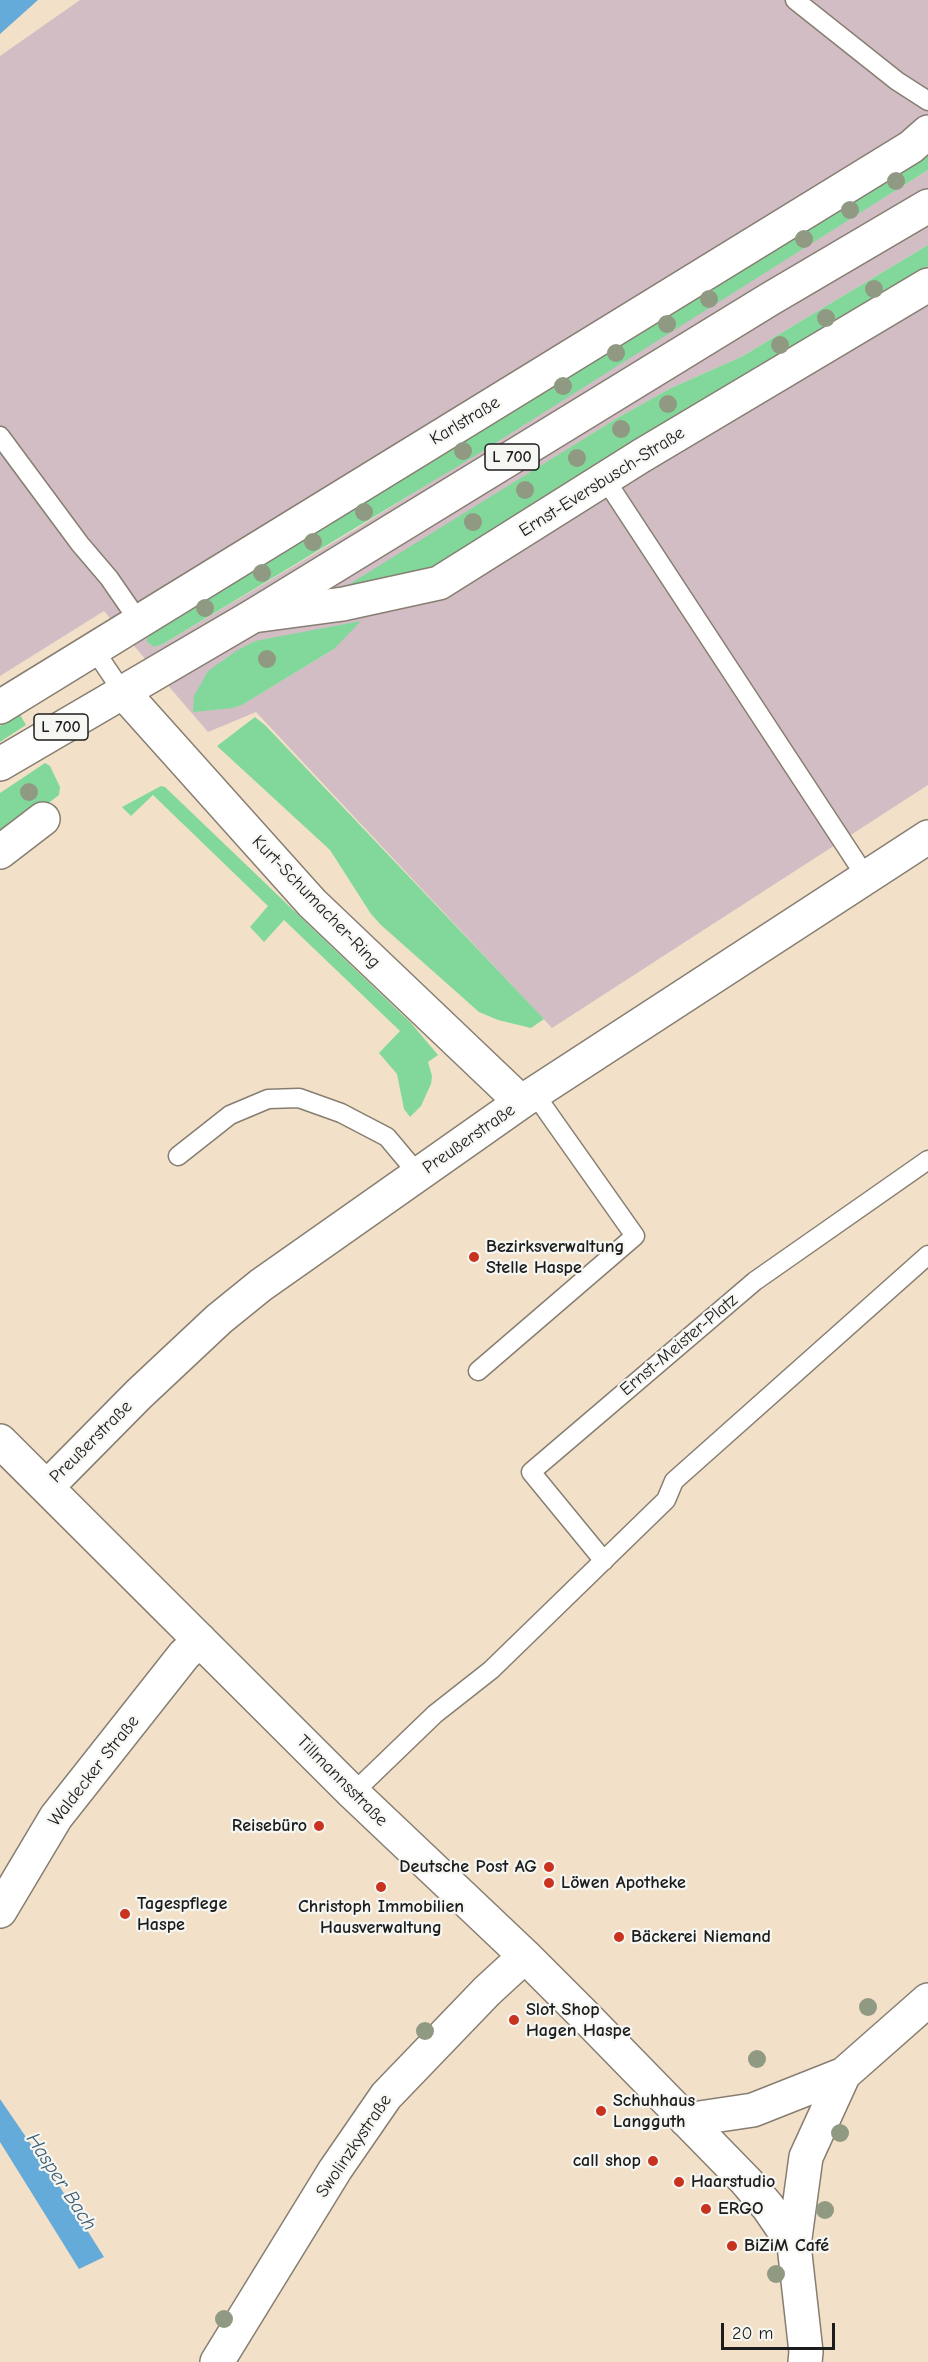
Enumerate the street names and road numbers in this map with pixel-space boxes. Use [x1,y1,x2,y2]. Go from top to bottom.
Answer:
street label: Karlstraße [426,392,504,450]
street label: Ernst-Eversbusch-Straße [515,422,689,542]
road number: L 700 [485,444,539,470]
road number: L 700 [34,714,88,740]
street label: Kurt-Schumacher-Ring [247,831,385,973]
street label: Preußerstraße [419,1099,519,1179]
street label: Ernst-Meister-Platz [616,1289,742,1401]
street label: Preußerstraße [45,1396,137,1488]
street label: Waldecker Straße [44,1711,144,1831]
street label: Tillmannsstraße [292,1731,392,1831]
street label: Swolinzkystraße [312,2090,396,2202]

